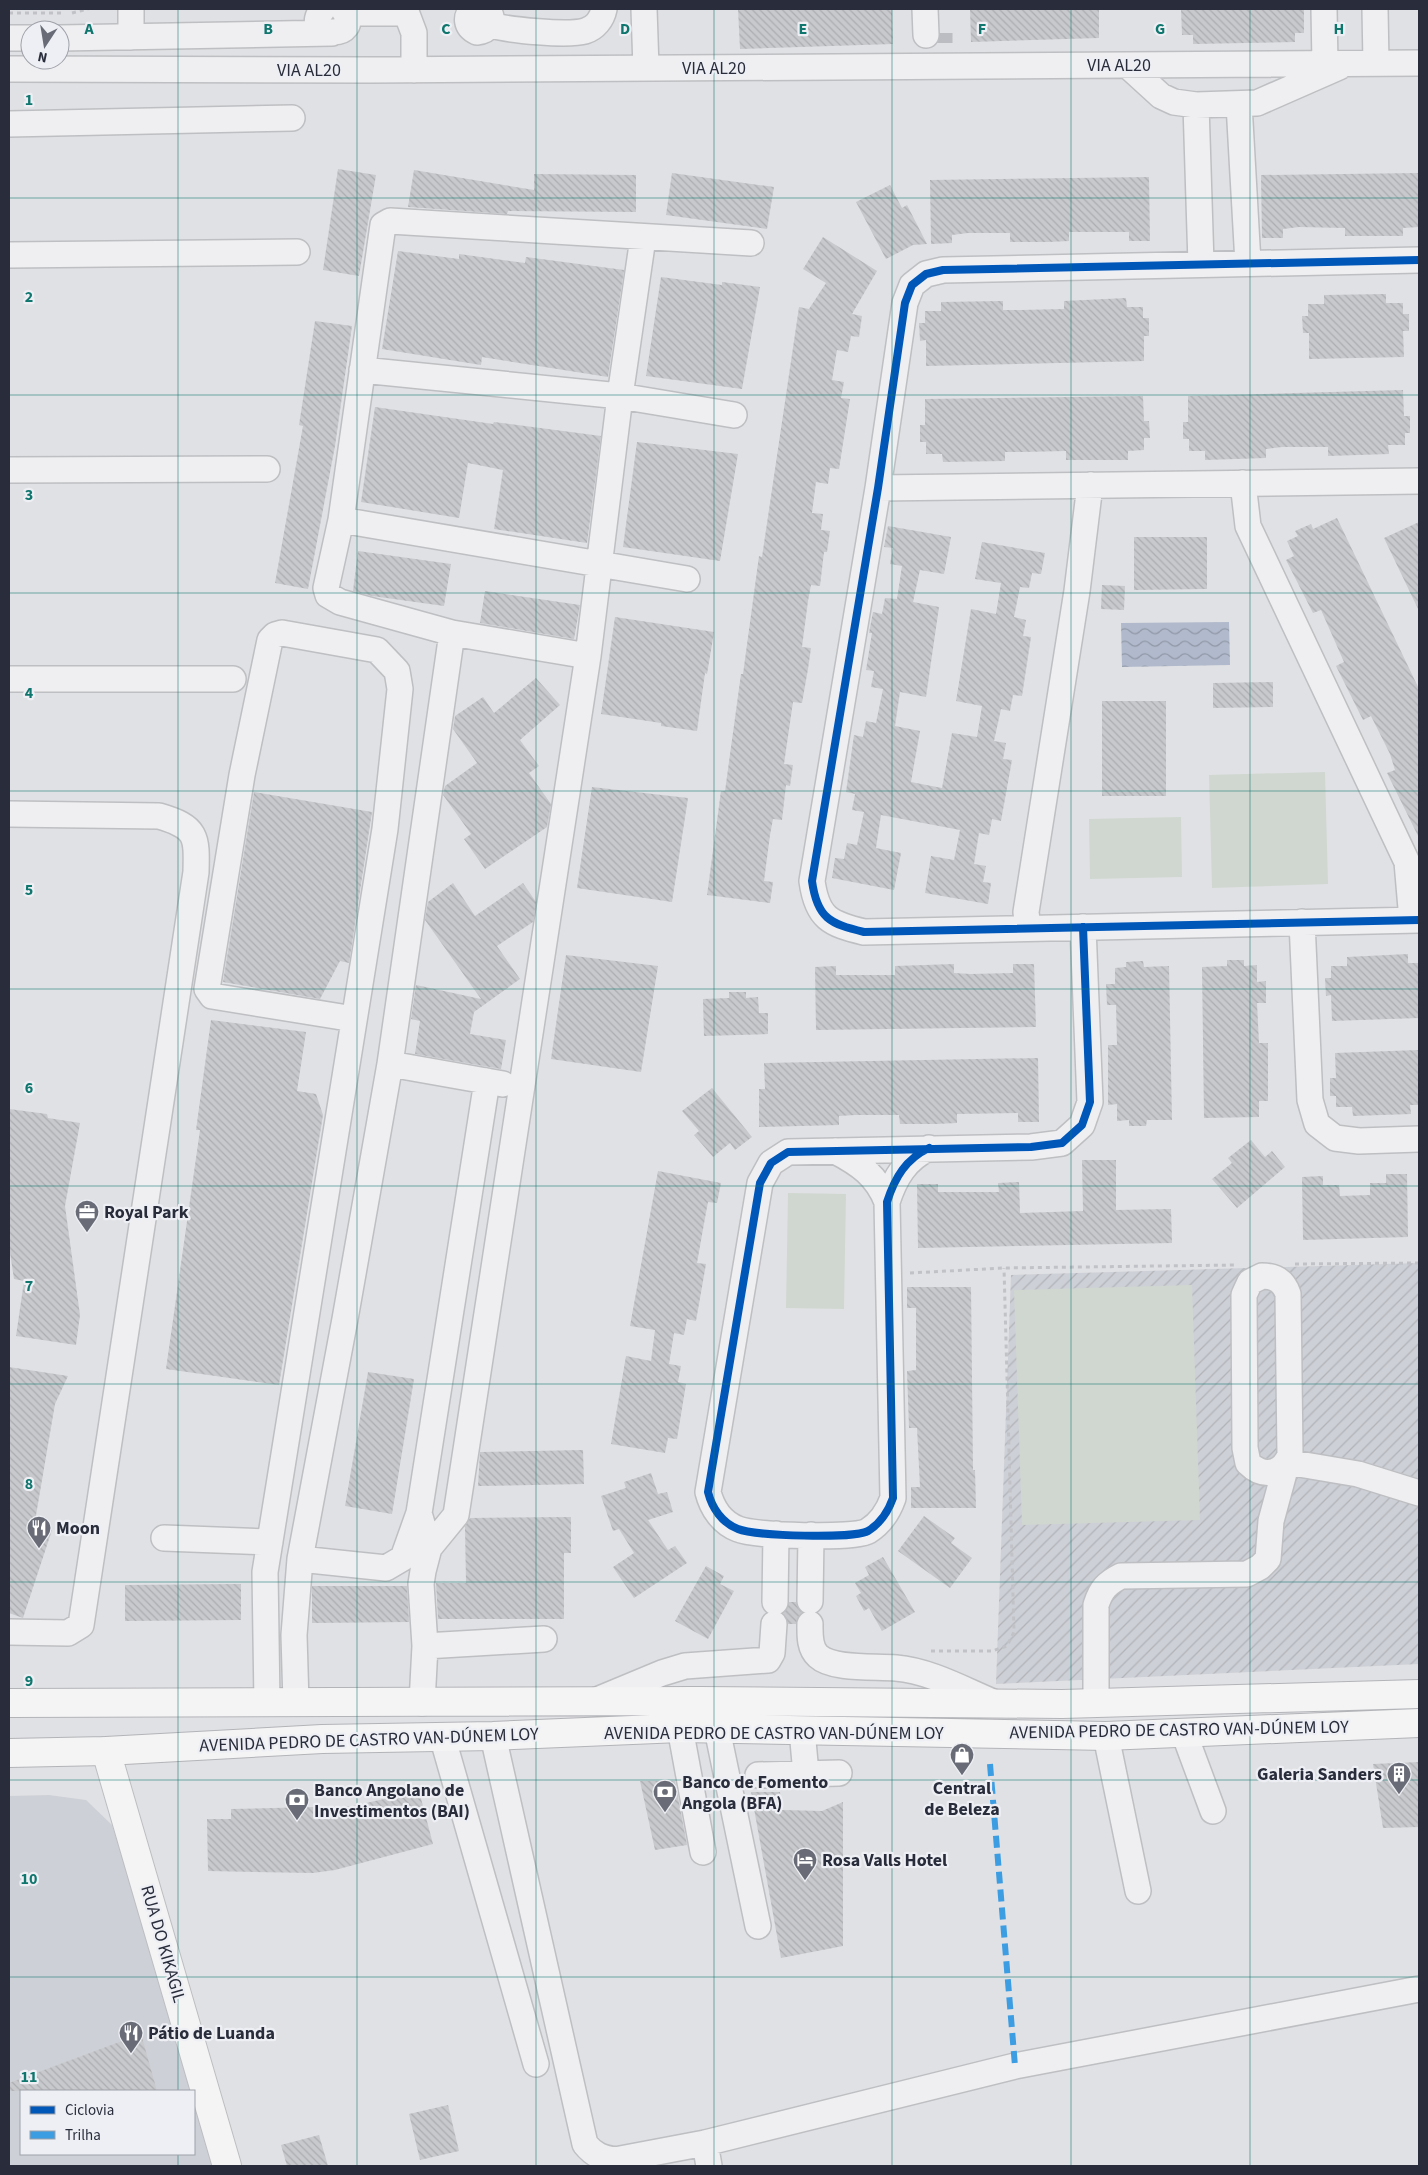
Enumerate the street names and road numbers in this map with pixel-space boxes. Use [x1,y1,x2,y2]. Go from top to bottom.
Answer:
street label: VIA AL20 [1087,53,1151,78]
street label: VIA AL20 [682,56,746,81]
street label: VIA AL20 [277,58,341,83]
street label: AVENIDA PEDRO DE CASTRO VAN-DÚNEM LOY [1009,1715,1349,1745]
street label: AVENIDA PEDRO DE CASTRO VAN-DÚNEM LOY [604,1721,944,1746]
street label: AVENIDA PEDRO DE CASTRO VAN-DÚNEM LOY [199,1722,539,1758]
street label: RUA DO KIKAGIL [134,1882,192,2006]

